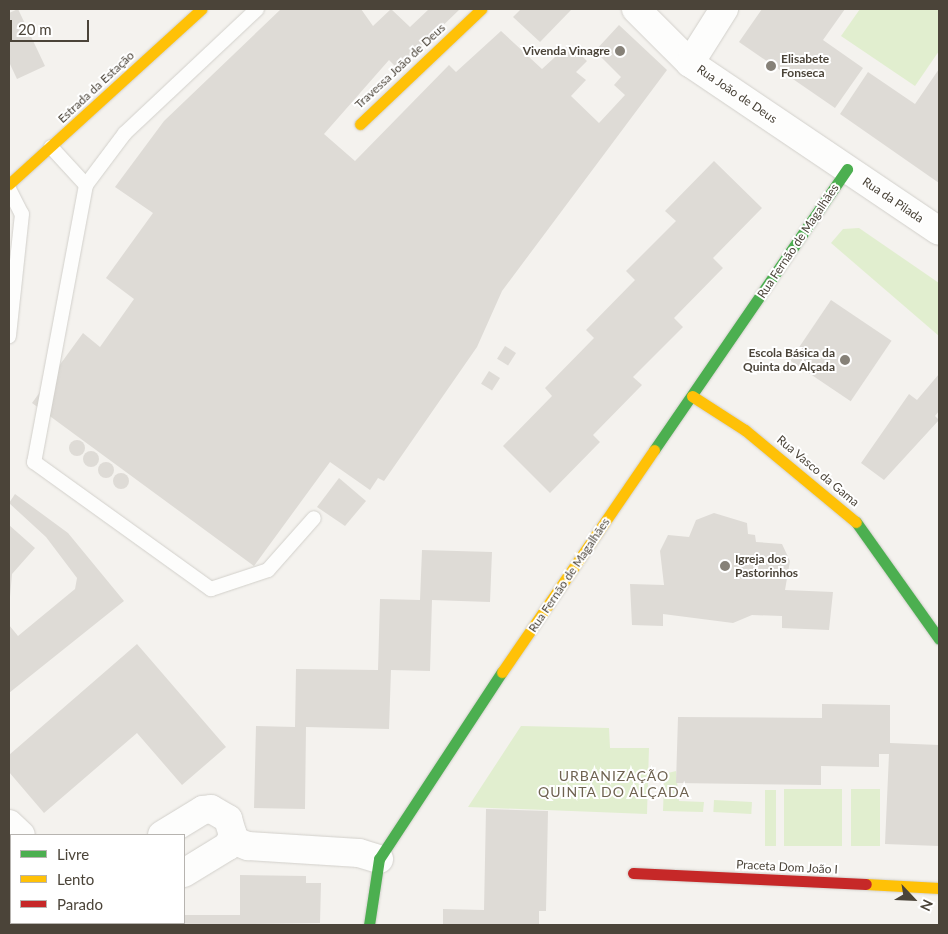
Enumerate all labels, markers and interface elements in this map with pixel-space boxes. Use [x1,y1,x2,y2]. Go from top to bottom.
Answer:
scale bar [12,10,91,42]
text: 20 m [18,20,52,38]
street label: Travessa João de Deus [352,20,448,112]
place label: Vivenda Vinagre [522,44,610,58]
marker: Vivenda Vinagre [614,45,626,57]
street label: Estrada da Estação [55,48,137,126]
place label: Elisabete Fonseca [781,52,829,80]
marker: Elisabete Fonseca [765,60,777,72]
street label: Rua João de Deus [694,62,780,126]
street label: Rua da Pilada [860,174,926,226]
street label: Rua Fernão de Magalhães [754,181,842,301]
place label: Escola Básica da Quinta do Alçada [743,346,835,374]
marker: Escola Básica da Quinta do Alçada [839,354,851,366]
street label: Rua Vasco da Gama [774,432,862,510]
street label: Rua Fernão de Magalhães [525,515,613,635]
place label: Igreja dos Pastorinhos [735,552,798,580]
marker: Igreja dos Pastorinhos [719,560,731,572]
district label: URBANIZAÇÃO QUINTA DO ALÇADA [536,768,692,800]
legend [10,834,185,924]
text: Livre [57,845,89,863]
street label: Praceta Dom João I [736,857,838,877]
text: Lento [57,870,94,888]
north arrow [888,874,938,924]
text: Parado [57,895,103,913]
text: N [917,897,937,914]

